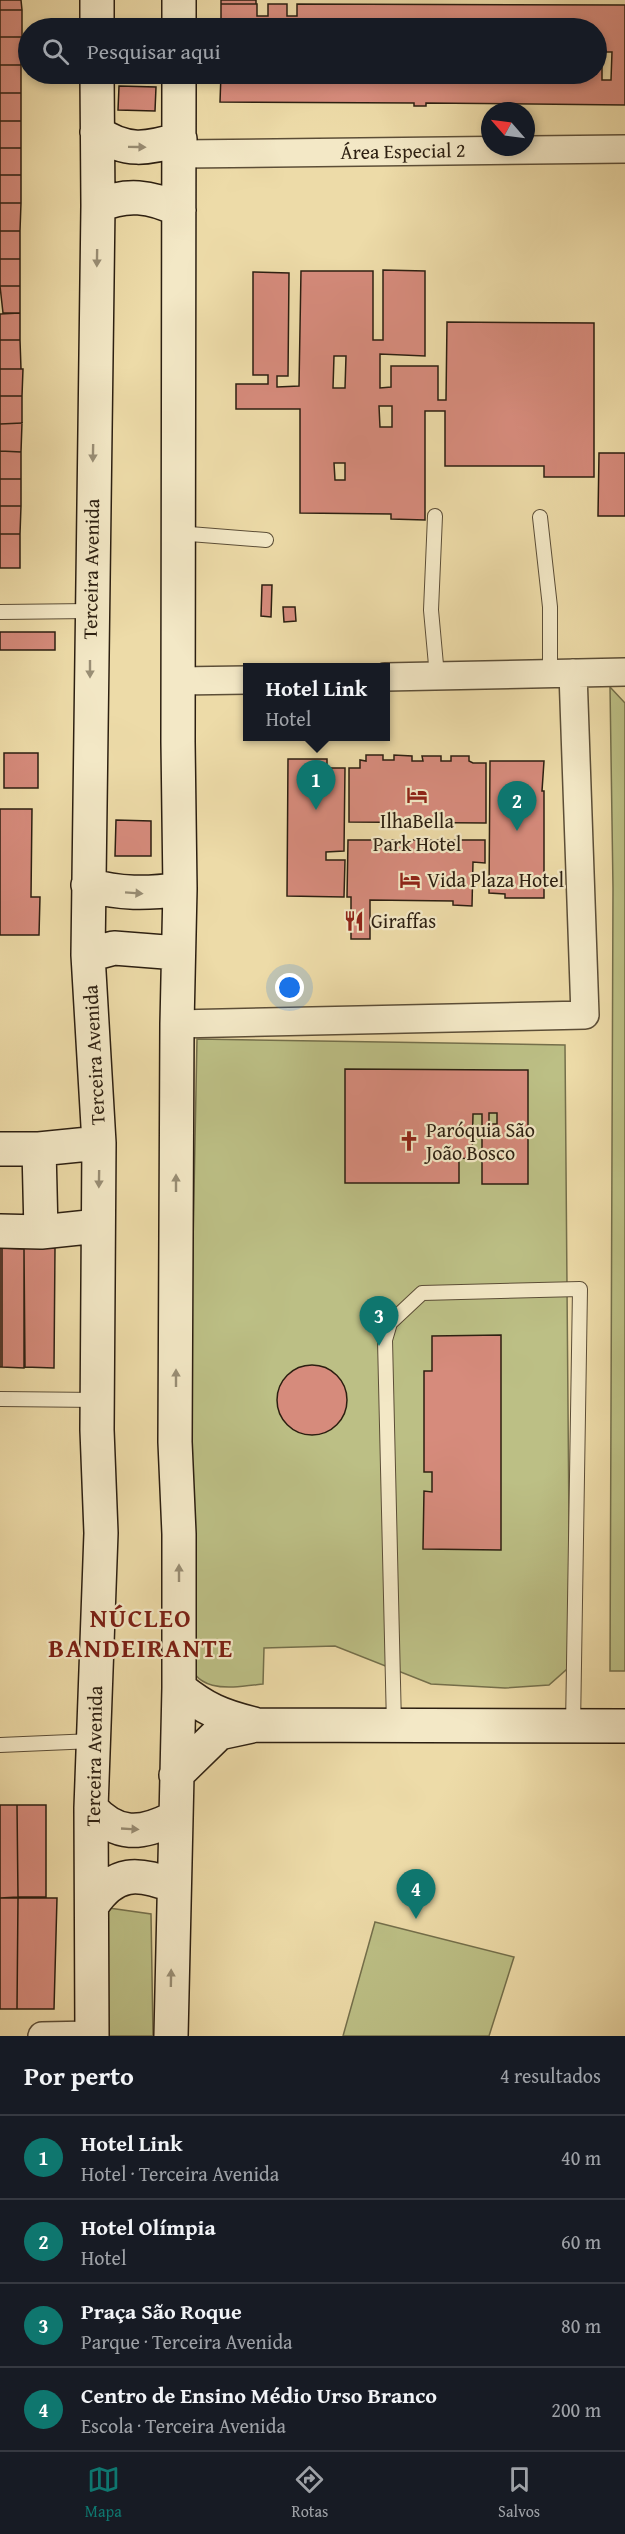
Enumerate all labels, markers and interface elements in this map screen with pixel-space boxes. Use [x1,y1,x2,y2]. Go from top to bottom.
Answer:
search box [18,18,607,84]
icon: search [39,35,72,68]
text: Pesquisar aqui [87,35,221,67]
north arrow [481,102,535,156]
street label: Área Especial 2 [340,135,466,166]
one-way arrow [127,142,146,151]
one-way arrow [92,248,102,267]
one-way arrow [88,443,98,462]
street label: Terceira Avenida [75,498,106,639]
one-way arrow [85,659,95,678]
popup [243,663,390,741]
text: Hotel Link [266,672,367,704]
text: Hotel [266,704,311,733]
pin: 1 [296,760,336,810]
pin: 2 [498,782,536,831]
hotel icon: IlhaBella Park Hotel [405,783,429,807]
place label: IlhaBella Park Hotel [373,806,462,858]
place label: Vida Plaza Hotel [427,865,565,894]
hotel icon: Vida Plaza Hotel [398,868,422,892]
one-way arrow [124,889,143,898]
place label: Giraffas [371,906,436,935]
restaurant icon: Giraffas [342,909,366,933]
your location [275,973,304,1002]
street label: Terceira Avenida [75,984,112,1126]
place label: Paróquia São João Bosco [423,1115,535,1167]
church icon: Paróquia São João Bosco [397,1129,421,1153]
one-way arrow [94,1169,103,1188]
one-way arrow [171,1173,181,1192]
pin: 3 [360,1296,398,1346]
one-way arrow [171,1368,181,1387]
one-way arrow [174,1563,184,1582]
district label: NÚCLEO BANDEIRANTE [48,1598,234,1667]
street label: Terceira Avenida [78,1685,109,1826]
one-way arrow [121,1824,140,1834]
pin: 4 [396,1870,436,1919]
one-way arrow [166,1968,176,1987]
text: Por perto [24,2056,134,2095]
text: 4 resultados [500,2061,601,2090]
text: Hotel Link [81,2127,183,2159]
text: 1 [38,2143,49,2172]
text: 40 m [561,2143,601,2172]
text: Hotel · Terceira Avenida [81,2159,279,2188]
text: Hotel Olímpia [81,2211,216,2243]
text: 2 [38,2227,49,2256]
text: 60 m [561,2227,601,2256]
text: Hotel [81,2243,127,2272]
text: Praça São Roque [81,2295,242,2327]
text: 3 [38,2311,49,2340]
text: 80 m [561,2311,601,2340]
text: Parque · Terceira Avenida [81,2327,293,2356]
text: Centro de Ensino Médio Urso Branco [81,2379,437,2411]
text: 4 [38,2395,49,2424]
text: 200 m [551,2395,601,2424]
text: Escola · Terceira Avenida [81,2411,286,2440]
tab: Mapa [85,2463,122,2523]
tab: Rotas [291,2463,328,2523]
tab: Salvos [498,2463,540,2523]

